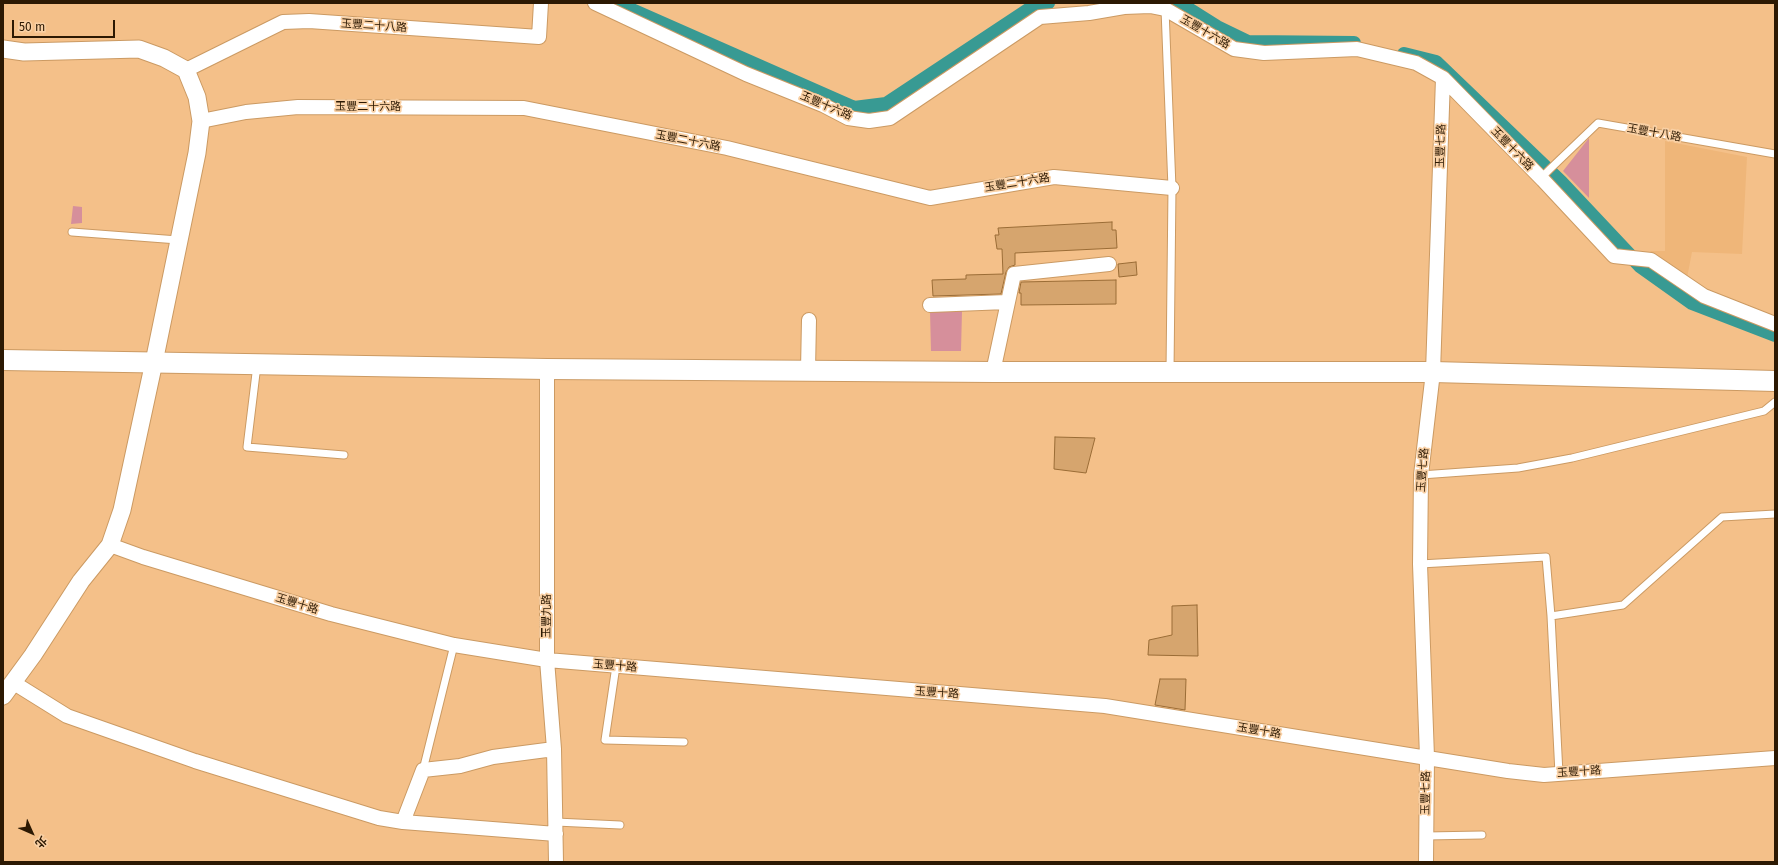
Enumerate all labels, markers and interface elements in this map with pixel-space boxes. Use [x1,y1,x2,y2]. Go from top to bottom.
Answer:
scale bar [14,12,117,38]
street label: 玉豐十六路 [1178,13,1232,51]
street label: 玉豐二十八路 [341,17,407,35]
text: 50 m [19,20,45,34]
street label: 玉豐十六路 [798,89,854,123]
street label: 玉豐二十六路 [335,100,401,114]
street label: 玉豐十八路 [1626,122,1682,144]
street label: 玉豐七路 [1434,124,1448,168]
street label: 玉豐十六路 [1488,125,1536,173]
street label: 玉豐二十六路 [654,128,722,154]
street label: 玉豐二十六路 [983,171,1051,195]
street label: 玉豐七路 [1415,448,1431,492]
street label: 玉豐十路 [274,591,320,617]
street label: 玉豐九路 [540,594,554,638]
street label: 玉豐十路 [593,658,637,674]
street label: 玉豐十路 [915,685,959,701]
street label: 玉豐十路 [1236,721,1282,741]
street label: 玉豐十路 [1557,764,1601,780]
street label: 玉豐七路 [1419,771,1433,815]
north arrow [12,813,52,853]
text: 北 [32,833,49,850]

